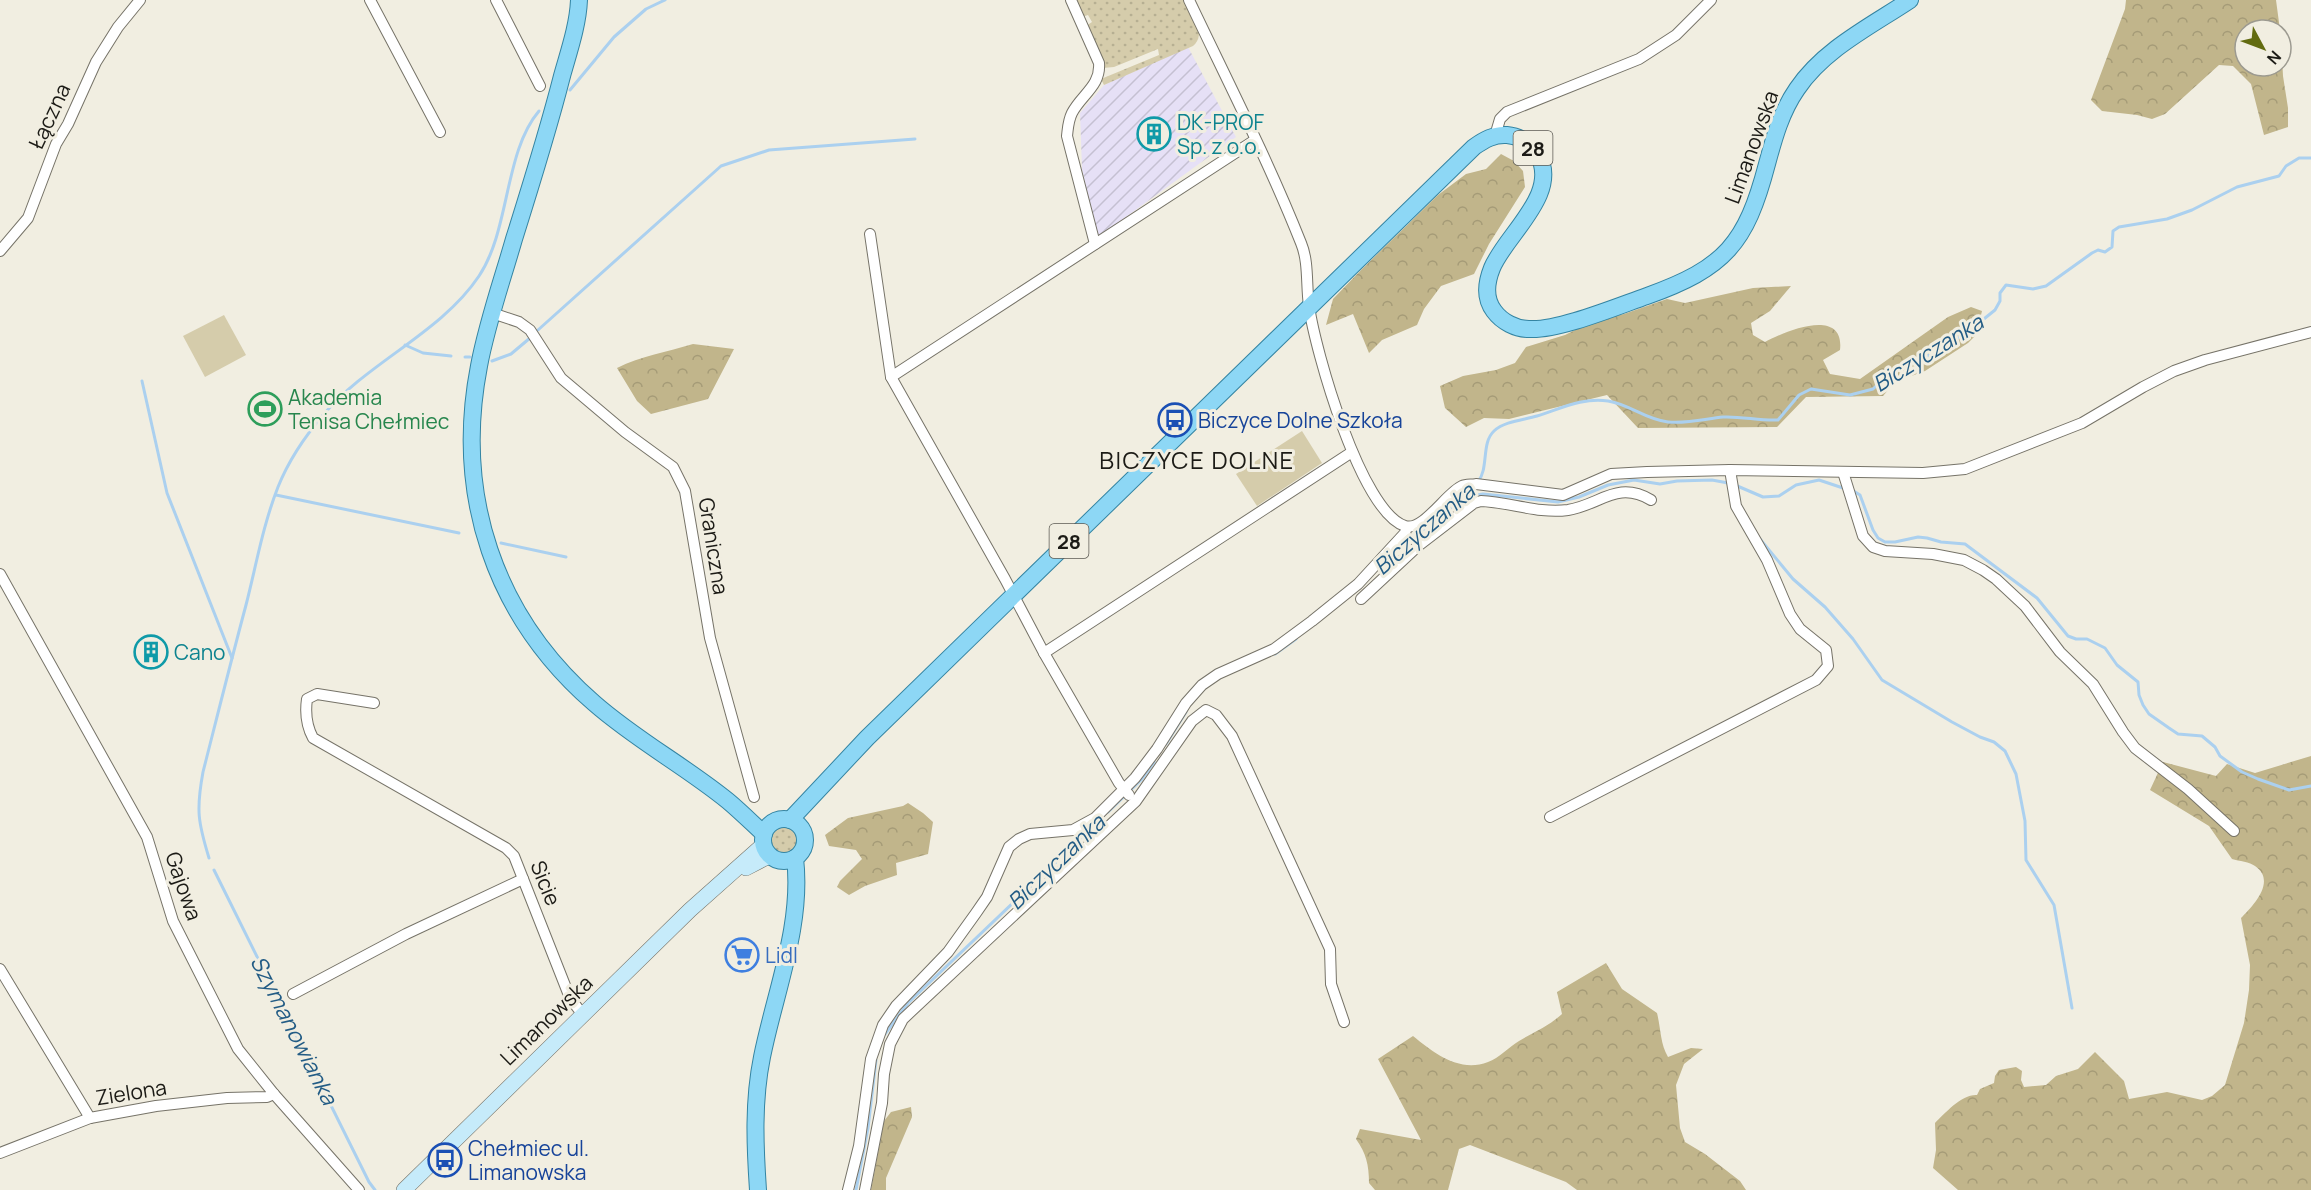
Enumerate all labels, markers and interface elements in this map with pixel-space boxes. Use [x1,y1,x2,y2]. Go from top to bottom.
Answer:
north arrow [2233,18,2293,78]
text: N [2262,46,2286,69]
street label: Łączna [22,79,76,153]
street label: Limanowska [1718,87,1784,207]
place label: DK-PROF Sp. z o.o. [1177,108,1265,160]
building icon: DK-PROF Sp. z o.o. [1136,116,1172,152]
road number: 28 [1514,131,1552,165]
water label: Biczyczanka [1867,306,1990,399]
place label: Akademia Tenisa Chełmiec [288,383,449,435]
sports icon: Akademia Tenisa Chełmiec [247,391,283,427]
bus stop icon: Biczyce Dolne Szkoła [1157,402,1193,438]
place label: Biczyce Dolne Szkoła [1198,406,1403,434]
district label: BICZYCE DOLNE [1099,443,1295,476]
water label: Biczyczanka [1367,476,1482,581]
street label: Graniczna [693,495,735,597]
road number: 28 [1050,524,1088,558]
building icon: Cano [133,634,169,670]
place label: Cano [174,638,226,666]
water label: Biczyczanka [1001,807,1113,916]
street label: Gajowa [159,848,209,924]
street label: Sicie [524,856,568,910]
supermarket icon: Lidl [724,937,760,973]
place label: Lidl [765,941,798,969]
water label: Szymanowianka [244,950,345,1111]
street label: Limanowska [494,969,598,1071]
street label: Zielona [93,1073,169,1111]
place label: Chełmiec ul. Limanowska [468,1134,589,1186]
bus stop icon: Chełmiec ul. Limanowska [427,1142,463,1178]

